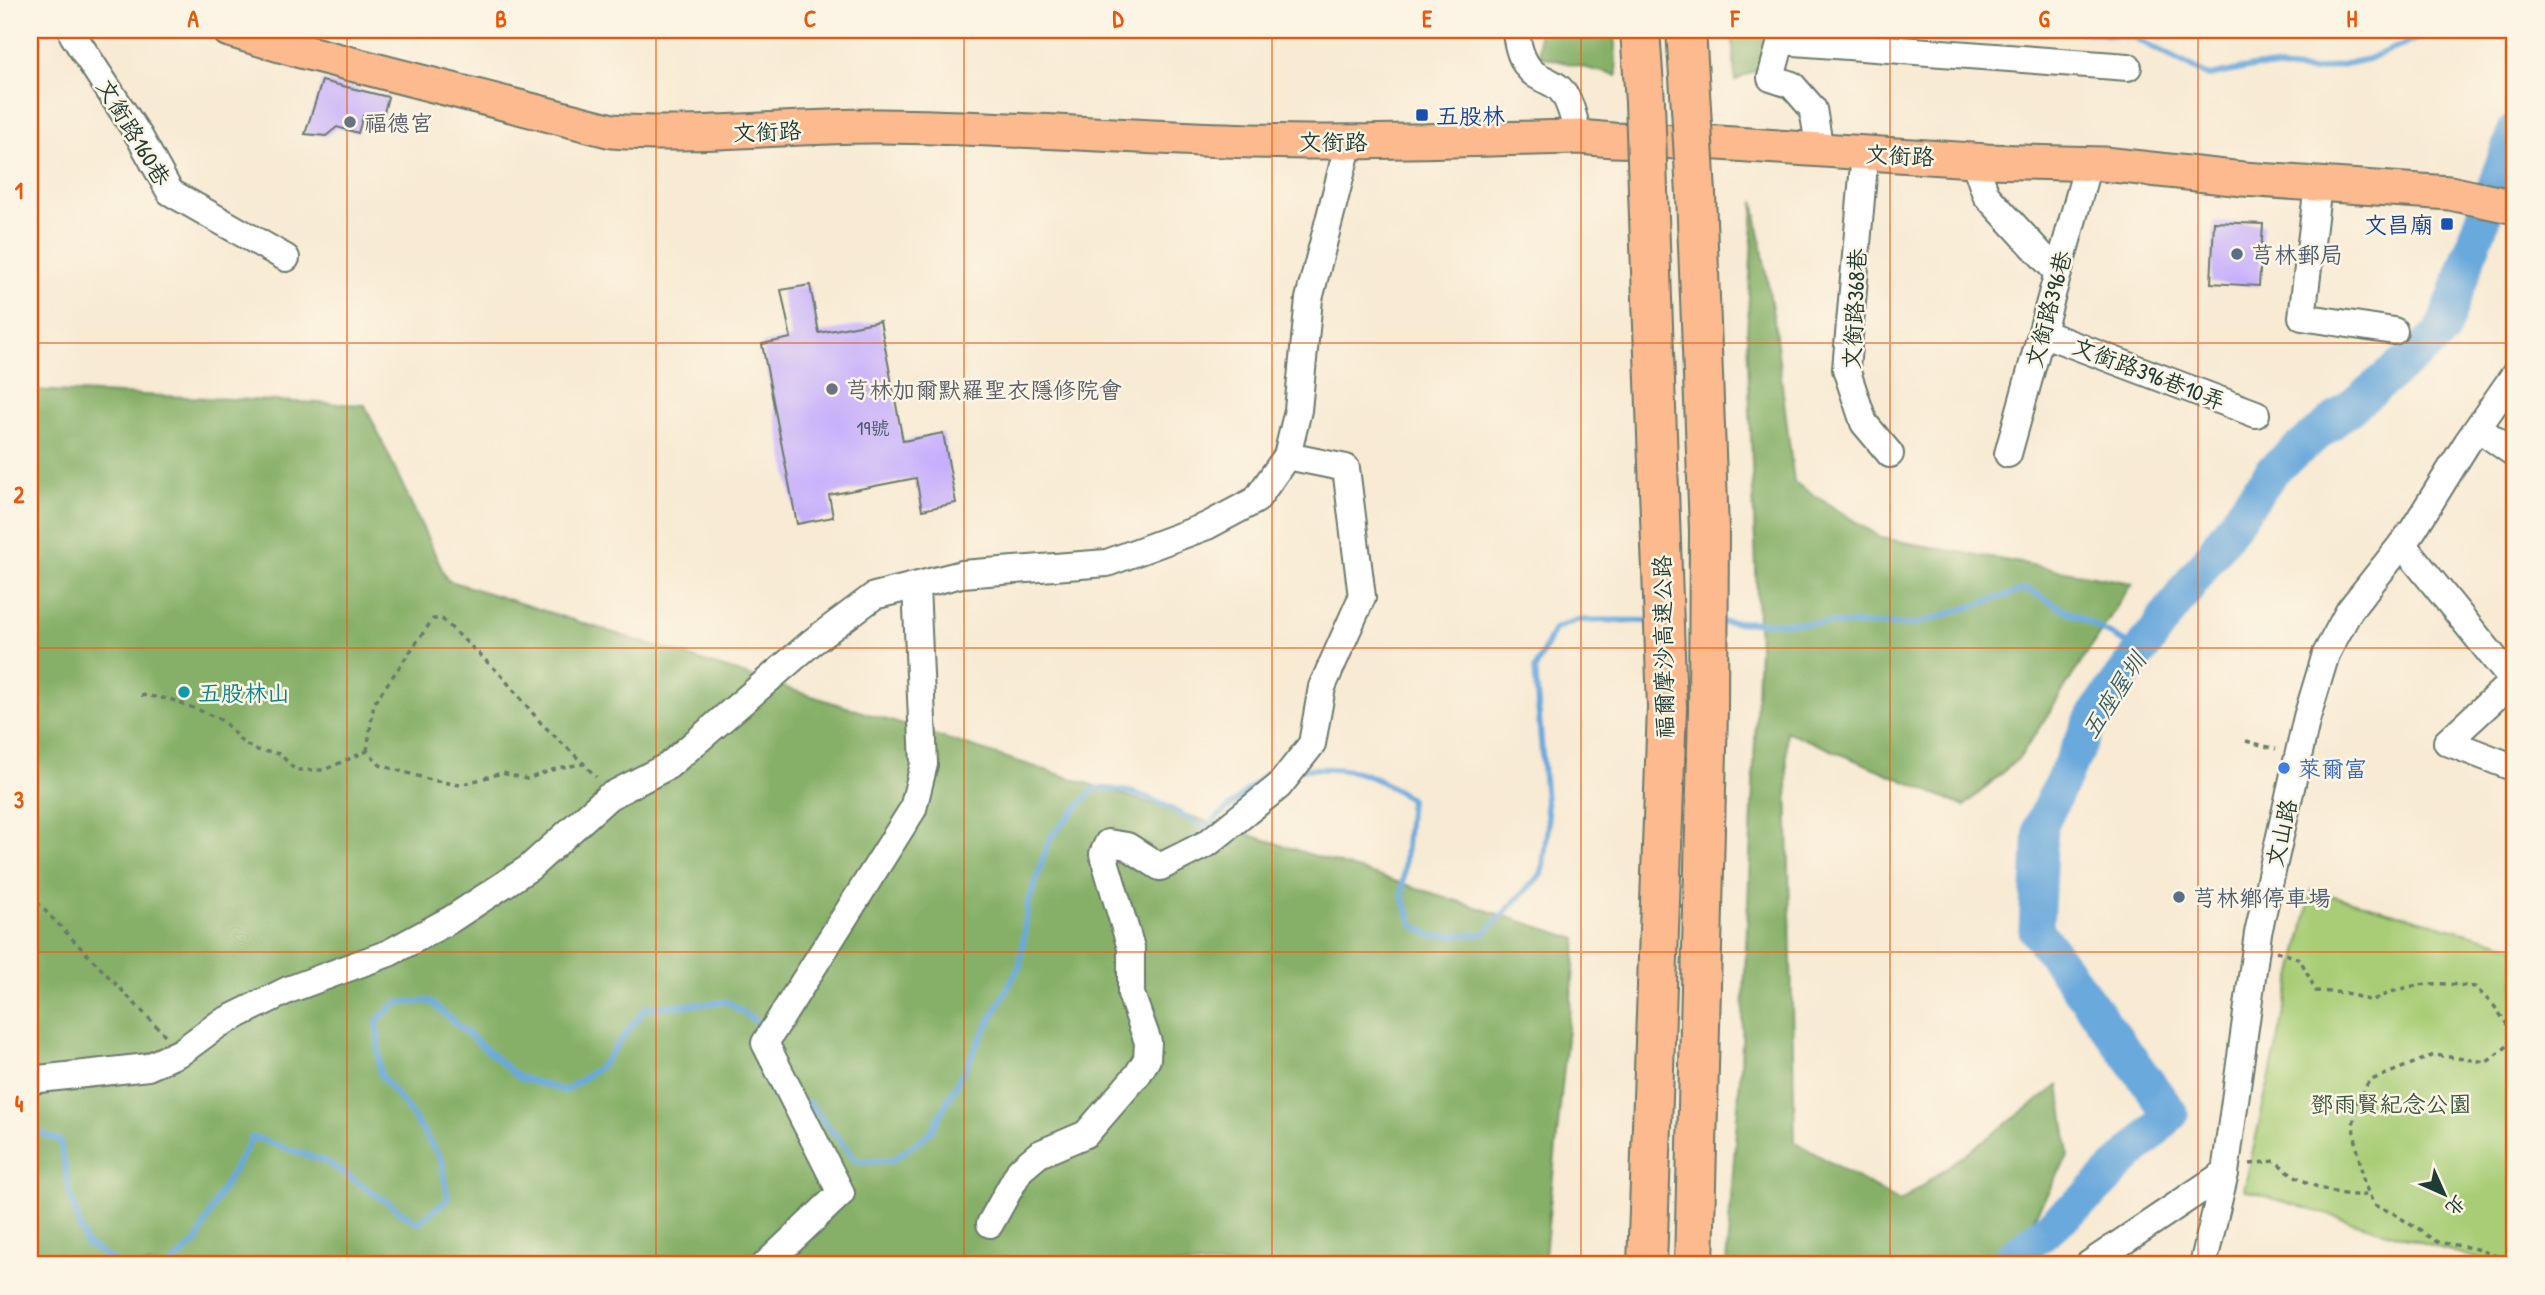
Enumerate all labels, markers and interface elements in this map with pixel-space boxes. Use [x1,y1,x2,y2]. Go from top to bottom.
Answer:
text: A [187,3,199,34]
text: B [495,3,507,34]
text: C [804,3,816,34]
text: D [1113,3,1125,34]
text: E [1422,3,1433,34]
text: F [1730,3,1741,34]
text: G [2038,3,2050,34]
text: H [2347,3,2358,34]
street label: 文銜路160巷 [90,73,179,192]
place label: 五股林 [1436,100,1505,131]
place label: 福德宮 [364,107,433,138]
marker: 五股林 [1414,107,1430,123]
marker: 福德宮 [342,114,358,130]
street label: 文銜路 [732,114,802,148]
street label: 文銜路 [1299,126,1368,157]
street label: 文銜路 [1865,138,1935,172]
text: 1 [15,175,23,206]
place label: 文昌廟 [2364,209,2433,240]
marker: 文昌廟 [2439,216,2455,232]
place label: 芎林郵局 [2251,239,2343,270]
street label: 文銜路396巷 [2018,246,2079,371]
marker: 芎林郵局 [2229,246,2245,262]
street label: 文銜路368巷 [1835,247,1873,370]
street label: 文銜路396巷10弄 [2068,330,2230,416]
place label: 芎林加爾默羅聖衣隱修院會 [846,374,1122,405]
marker: 芎林加爾默羅聖衣隱修院會 [824,381,840,397]
house number: 19號 [857,415,889,441]
text: 2 [14,479,25,510]
street label: 福爾摩沙高速公路 [1646,555,1680,739]
water label: 五座屋圳 [2073,644,2154,744]
place label: 五股林山 [198,677,290,708]
marker: 五股林山 [176,684,192,700]
place label: 萊爾富 [2298,753,2367,784]
marker: 萊爾富 [2276,760,2292,776]
text: 3 [14,784,24,815]
street label: 文山路 [2258,796,2304,870]
place label: 芎林鄉停車場 [2193,882,2331,913]
marker: 芎林鄉停車場 [2171,889,2187,905]
text: 4 [15,1088,24,1119]
park label: 鄧雨賢紀念公園 [2311,1088,2472,1119]
north arrow [2408,1158,2478,1228]
text: 北 [2440,1190,2472,1222]

